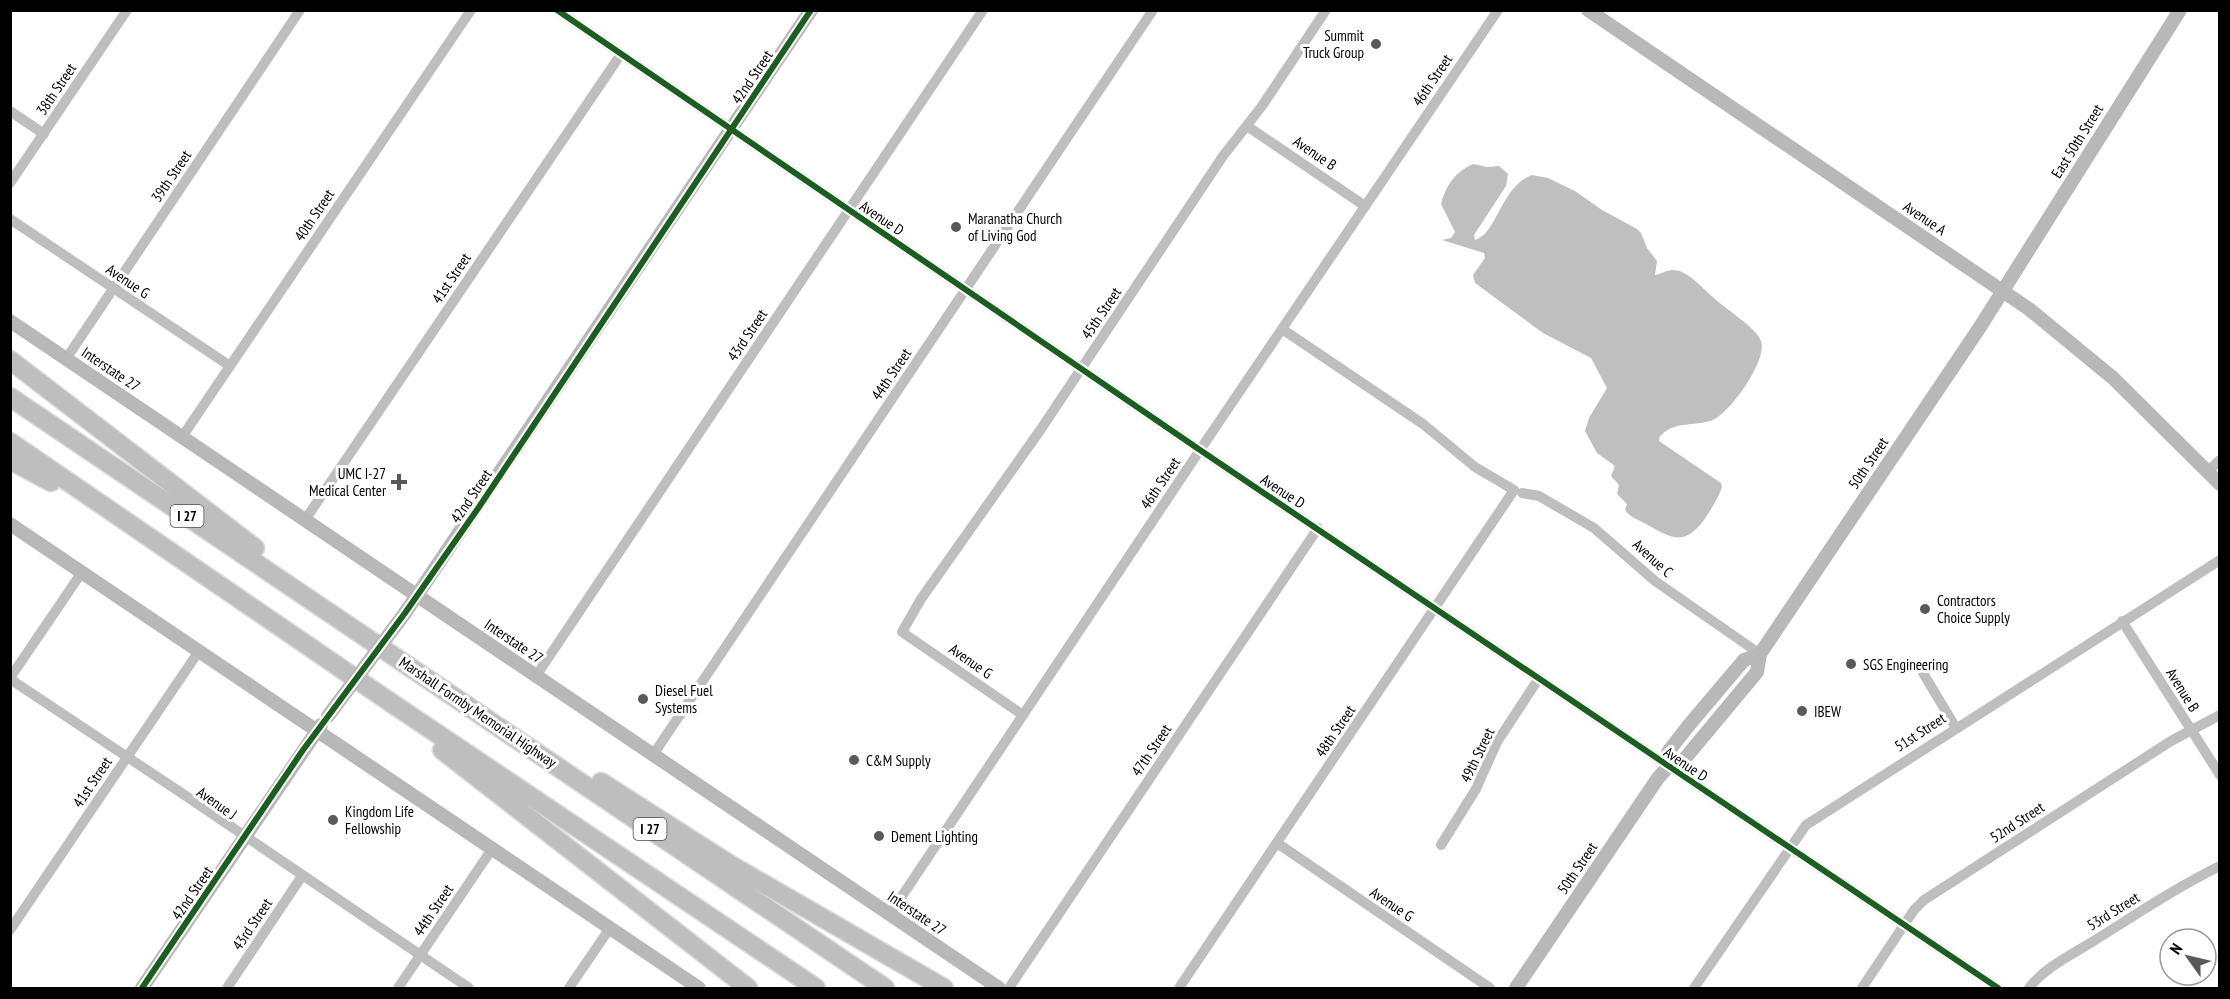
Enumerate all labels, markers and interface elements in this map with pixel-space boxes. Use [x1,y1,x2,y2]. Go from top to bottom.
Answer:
place label: Summit Truck Group [1303,26,1364,62]
marker: Summit Truck Group [1369,37,1383,51]
street label: 42nd Street [727,46,777,108]
street label: 46th Street [1408,50,1456,110]
street label: 38th Street [32,59,80,119]
street label: East 50th Street [2047,101,2107,181]
street label: Avenue B [1290,132,1340,174]
street label: 39th Street [147,146,195,206]
street label: 40th Street [290,185,338,245]
street label: Avenue D [856,196,908,240]
street label: Avenue A [1900,197,1951,240]
place label: Maranatha Church of Living God [968,209,1062,245]
marker: Maranatha Church of Living God [949,220,963,234]
street label: 41st Street [427,249,475,307]
street label: Avenue G [103,260,153,302]
street label: 45th Street [1077,283,1125,343]
street label: 43rd Street [723,306,771,364]
street label: Interstate 27 [78,343,144,395]
street label: 44th Street [867,344,915,404]
street label: 50th Street [1844,433,1892,493]
street label: 46th Street [1136,453,1184,513]
place label: UMC I-27 Medical Center [309,464,387,500]
street label: 42nd Street [446,465,496,527]
street label: Avenue D [1257,470,1309,512]
marker: UMC I-27 Medical Center [390,473,408,491]
road number: I 27 [170,505,204,527]
street label: Avenue C [1629,535,1677,581]
place label: Contractors Choice Supply [1937,591,2010,627]
marker: Contractors Choice Supply [1918,602,1932,616]
street label: Interstate 27 [481,615,547,667]
street label: Avenue G [946,639,996,683]
street label: Marshall Formby Memorial Highway [396,652,561,772]
place label: SGS Engineering [1863,655,1948,674]
marker: SGS Engineering [1844,657,1858,671]
street label: Avenue B [2162,665,2204,715]
place label: Diesel Fuel Systems [655,681,713,717]
marker: Diesel Fuel Systems [636,692,650,706]
street label: 48th Street [1311,701,1359,761]
place label: IBEW [1814,702,1841,721]
marker: IBEW [1795,704,1809,718]
street label: 51st Street [1891,709,1949,755]
street label: 47th Street [1127,721,1175,779]
street label: 49th Street [1456,725,1498,785]
street label: Avenue D [1660,742,1712,786]
place label: C&M Supply [866,751,931,770]
street label: 41st Street [68,753,116,811]
marker: C&M Supply [847,753,861,767]
street label: Avenue J [193,782,241,824]
street label: 52nd Street [1986,797,2048,847]
place label: Kingdom Life Fellowship [345,802,414,838]
marker: Kingdom Life Fellowship [326,813,340,827]
road number: I 27 [634,818,666,840]
place label: Dement Lighting [891,827,978,846]
marker: Dement Lighting [872,829,886,843]
street label: 50th Street [1553,838,1601,898]
street label: 42nd Street [167,862,217,924]
street label: 44th Street [409,880,457,940]
street label: Avenue G [1367,883,1417,925]
street label: Interstate 27 [884,887,950,939]
street label: 53rd Street [2083,887,2143,935]
street label: 43rd Street [228,895,276,953]
north arrow [2158,927,2218,987]
text: N [2165,939,2186,958]

